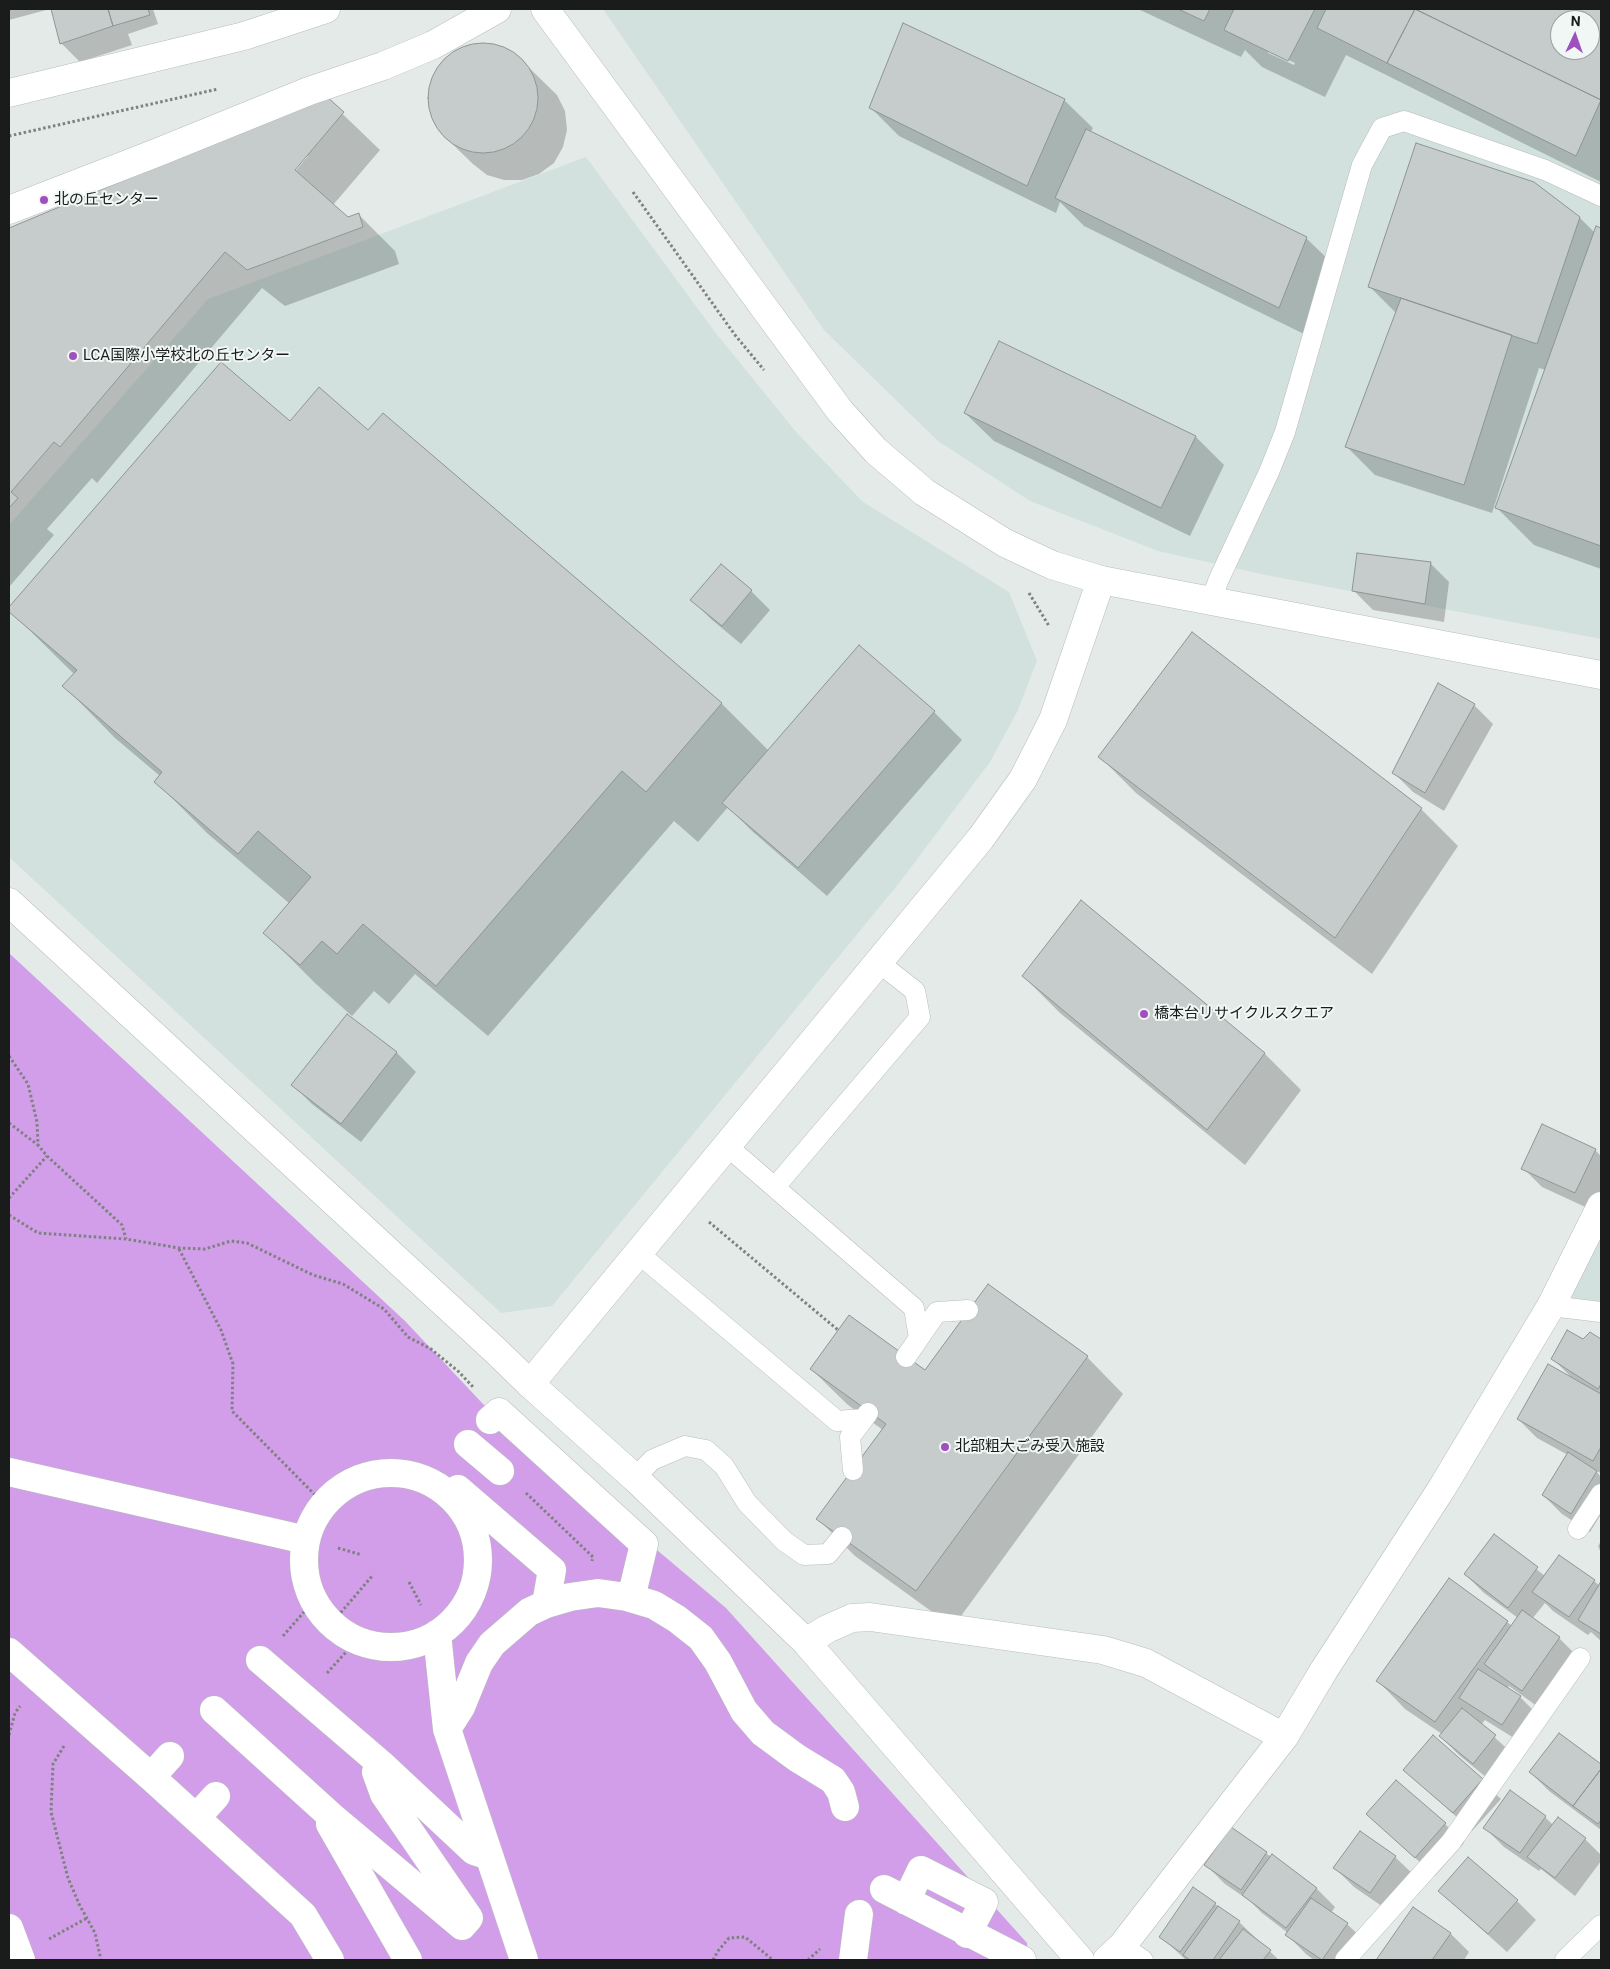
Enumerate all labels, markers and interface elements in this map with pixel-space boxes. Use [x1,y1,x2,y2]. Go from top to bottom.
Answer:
north arrow [1550,10,1600,60]
text: N [1570,13,1581,29]
place label: 北の丘センター [54,191,159,209]
marker: 北の丘センター [38,194,50,206]
place label: LCA国際小学校北の丘センター [83,347,290,365]
marker: LCA国際小学校北の丘センター [67,350,79,362]
place label: 橋本台リサイクルスクエア [1154,1005,1334,1023]
marker: 橋本台リサイクルスクエア [1138,1008,1150,1020]
place label: 北部粗大ごみ受入施設 [955,1438,1105,1456]
marker: 北部粗大ごみ受入施設 [939,1441,951,1453]

